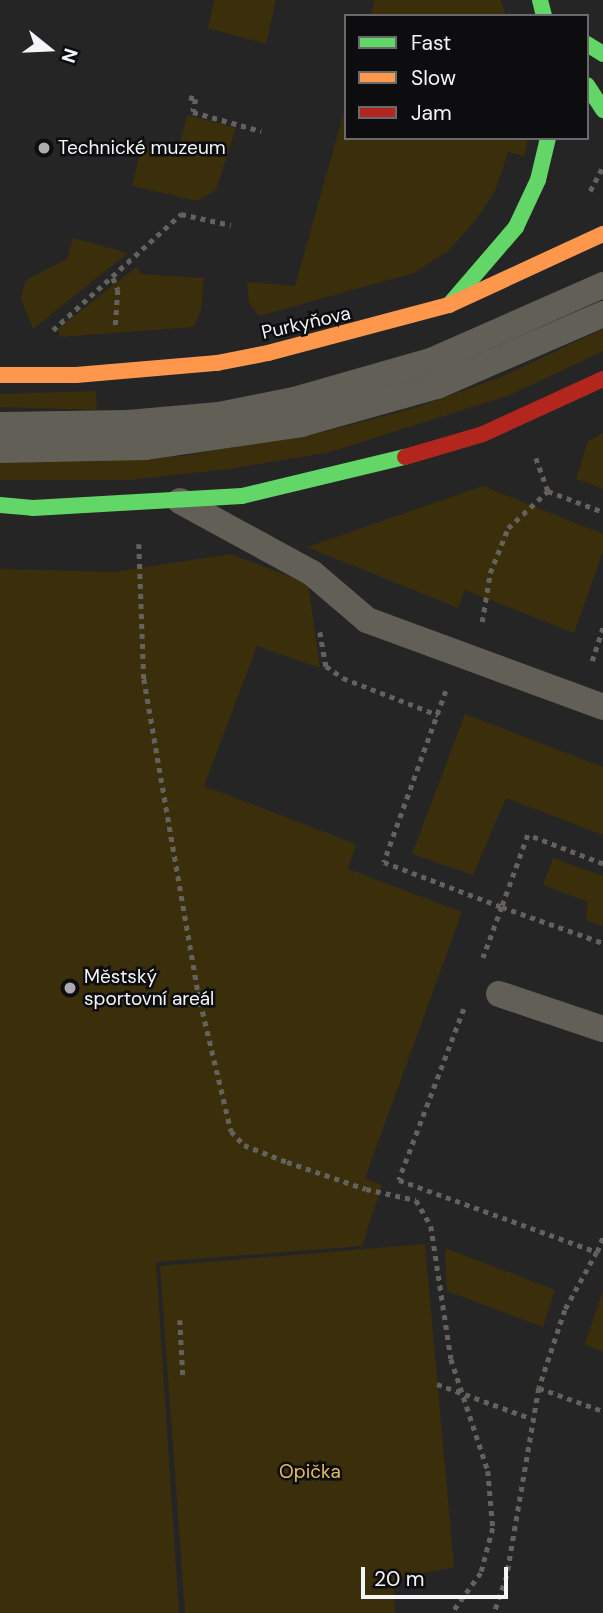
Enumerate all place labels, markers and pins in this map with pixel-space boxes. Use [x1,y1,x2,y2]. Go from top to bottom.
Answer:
place label: Technické muzeum [58,137,226,159]
marker: Technické muzeum [36,140,52,156]
place label: Městský sportovní areál [84,966,214,1010]
marker: Městský sportovní areál [62,980,78,996]

